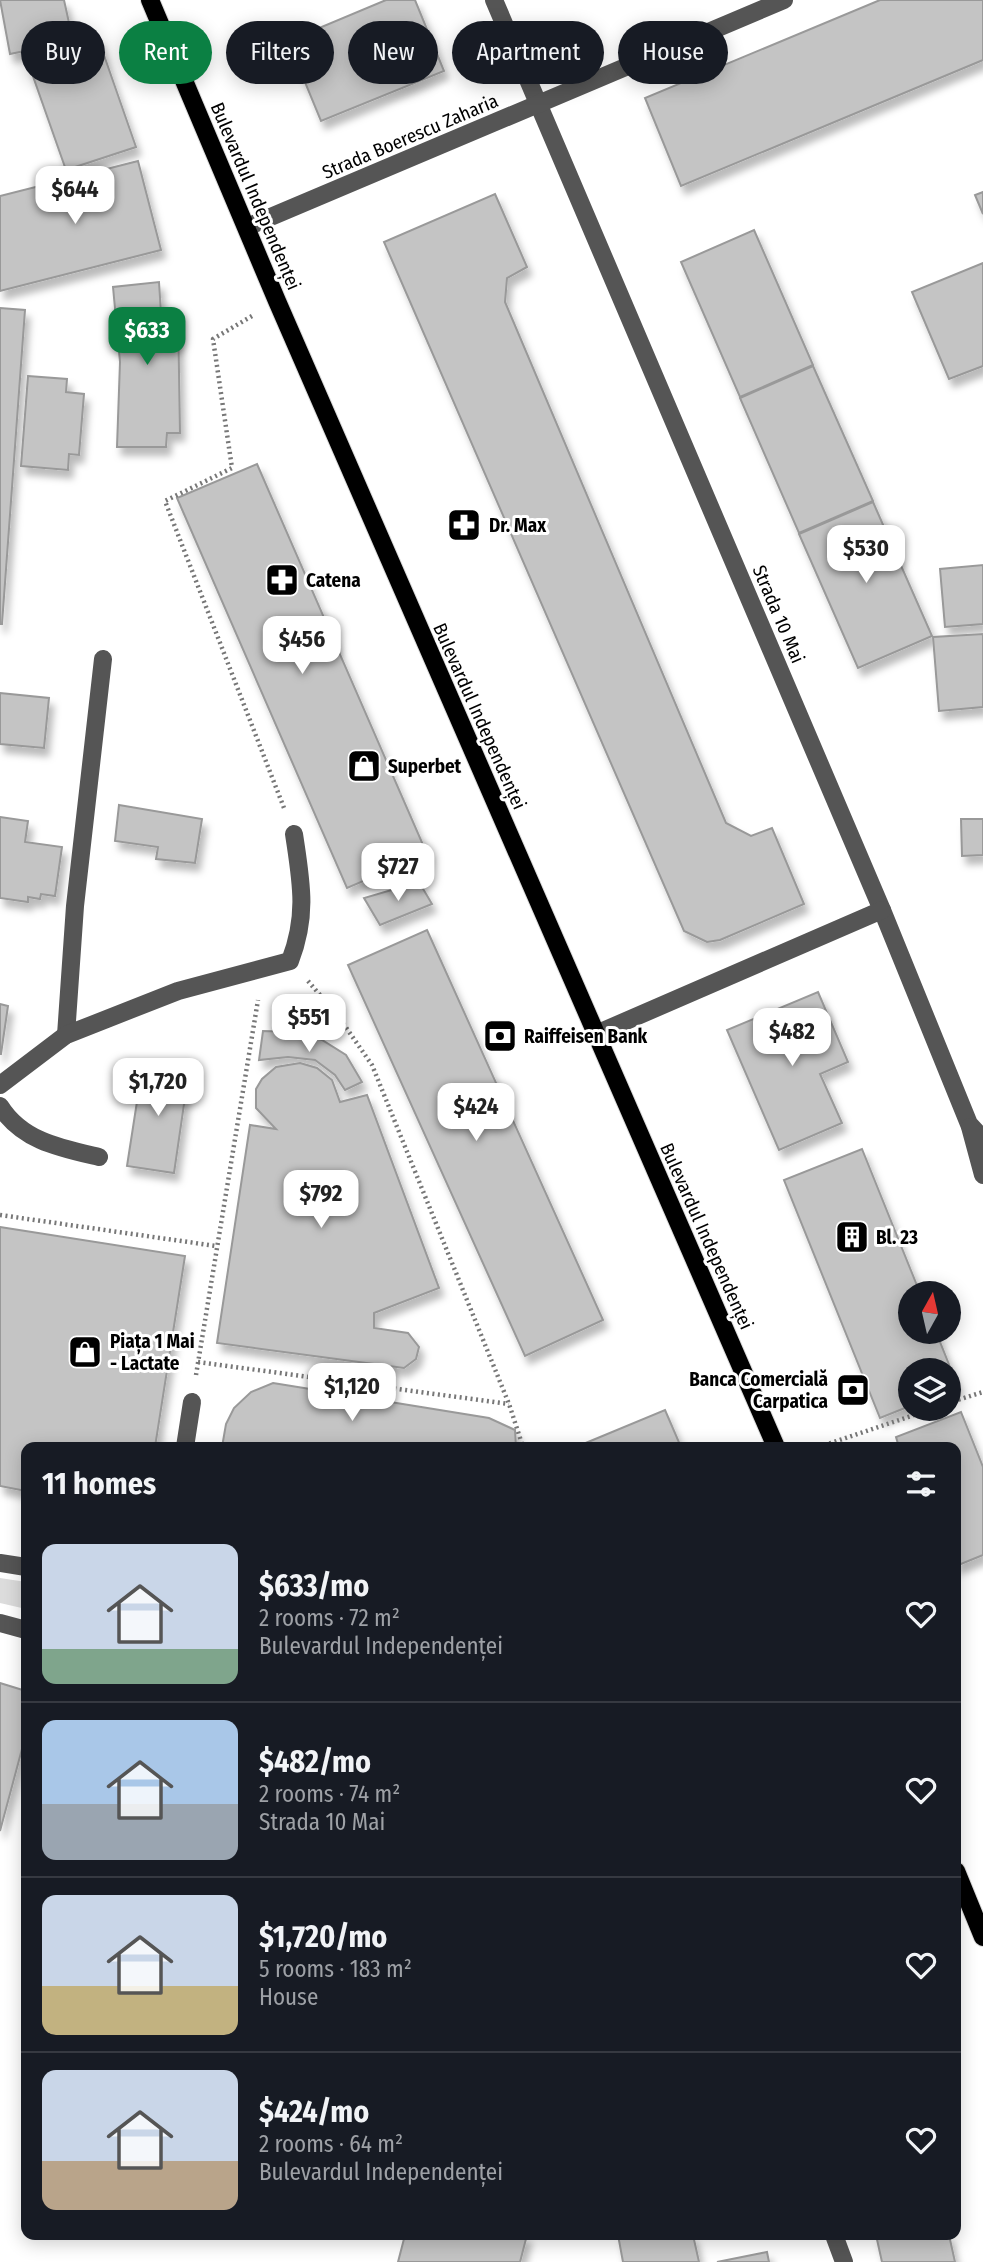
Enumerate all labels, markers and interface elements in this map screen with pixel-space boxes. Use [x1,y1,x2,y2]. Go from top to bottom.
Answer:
chip: Buy [21,21,105,84]
chip: Rent [119,21,212,84]
chip: Filters [226,21,334,84]
chip: New [348,21,438,84]
chip: Apartment [452,21,604,84]
chip: House [618,21,728,84]
street label: Strada Boerescu Zaharia [319,89,502,184]
street label: Bulevardul Independenței [206,99,305,293]
pin: $644 [34,166,116,226]
text: $644 [51,175,99,203]
pin: $633 [106,308,188,367]
text: $633 [124,316,170,344]
pharmacy icon: Dr. Max [445,506,483,544]
place label: Dr. Max [489,514,547,537]
pin: $530 [825,526,907,585]
text: $530 [843,534,889,562]
pharmacy icon: Catena [263,561,301,599]
street label: Strada 10 Mai [748,562,810,667]
place label: Catena [306,569,361,592]
pin: $456 [261,616,343,676]
street label: Bulevardul Independenței [428,619,531,813]
text: $456 [279,625,325,653]
shop icon: Superbet [345,747,383,785]
place label: Superbet [388,755,462,778]
pin: $727 [357,844,439,903]
text: $727 [377,852,419,880]
pin: $551 [268,995,350,1054]
text: $551 [288,1003,330,1031]
pin: $482 [751,1009,833,1068]
bank icon: Raiffeisen Bank [481,1017,519,1055]
text: $482 [769,1017,815,1045]
place label: Raiffeisen Bank [524,1025,648,1048]
pin: $1,720 [101,1058,215,1118]
text: $1,720 [129,1067,187,1095]
pin: $424 [435,1084,517,1143]
text: $424 [453,1092,499,1120]
street label: Bulevardul Independenței [655,1139,758,1333]
pin: $792 [280,1170,362,1230]
text: $792 [300,1179,342,1207]
building icon: Bl. 23 [833,1218,871,1256]
place label: Bl. 23 [876,1226,918,1249]
north arrow [898,1281,961,1344]
map controls [898,1281,961,1421]
place label: Piața 1 Mai - Lactate [110,1330,195,1375]
shop icon: Piața 1 Mai - Lactate [66,1333,104,1371]
button: layers [898,1358,961,1421]
pin: $1,120 [295,1364,409,1423]
place label: Banca Comercială Carpatica [689,1368,828,1413]
bank icon: Banca Comercială Carpatica [834,1371,872,1409]
text: $1,120 [324,1372,380,1400]
icon: filters [902,1465,940,1503]
text: 11 homes [42,1466,156,1502]
text: $633/mo [259,1568,369,1604]
icon: home [98,1572,182,1656]
icon: heart [902,1595,940,1633]
text: 2 rooms · 72 m² [259,1604,400,1632]
text: Bulevardul Independenței [259,1632,503,1660]
text: $482/mo [259,1744,371,1780]
icon: home [98,1748,182,1832]
icon: heart [902,1771,940,1809]
text: 2 rooms · 74 m² [259,1780,400,1808]
text: Strada 10 Mai [259,1808,385,1836]
text: $1,720/mo [259,1919,387,1955]
icon: home [98,1923,182,2007]
icon: heart [902,1946,940,1984]
text: 5 rooms · 183 m² [259,1955,412,1983]
text: House [259,1983,318,2011]
text: $424/mo [259,2094,369,2130]
icon: home [98,2098,182,2182]
icon: heart [902,2121,940,2159]
text: 2 rooms · 64 m² [259,2130,403,2158]
text: Bulevardul Independenței [259,2158,503,2186]

